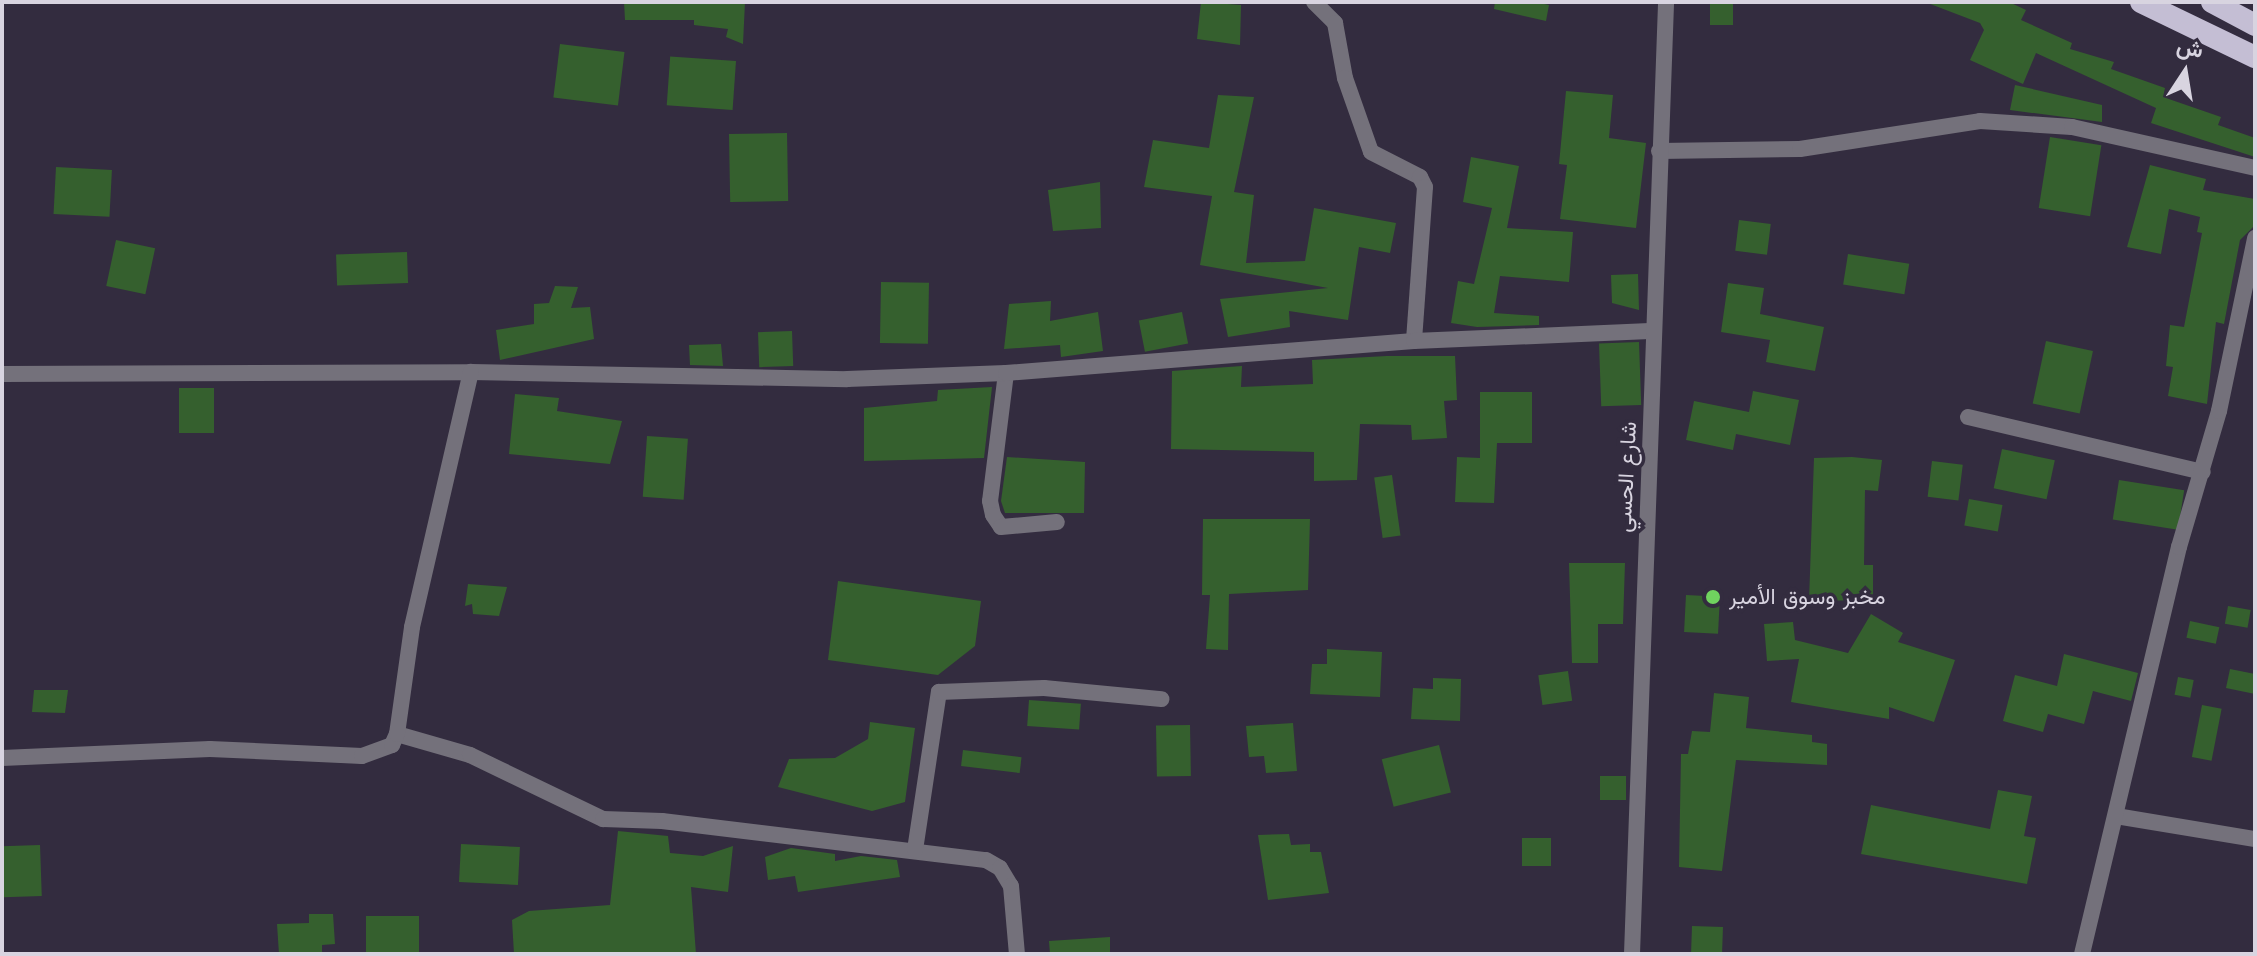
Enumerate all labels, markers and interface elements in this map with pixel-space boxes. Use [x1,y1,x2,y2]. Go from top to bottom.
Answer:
north arrow [2145,32,2225,112]
text: ش [2175,33,2206,63]
street label: شارع الحسي [1610,421,1642,533]
place label: مخبز وسوق الأمير [1729,584,1886,610]
marker: مخبز وسوق الأمير [1704,588,1722,606]

